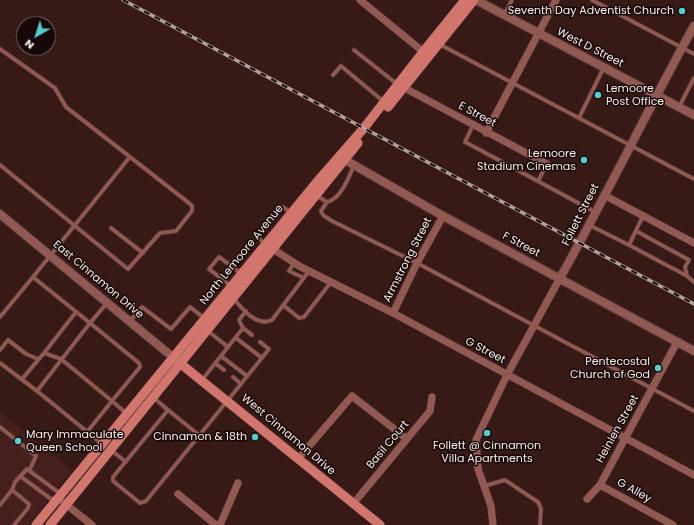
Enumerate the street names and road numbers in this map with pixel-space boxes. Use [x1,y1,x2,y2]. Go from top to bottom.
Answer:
street label: West D Street [554,26,626,70]
street label: E Street [456,100,498,130]
street label: Follett Street [560,182,602,248]
street label: North Lemoore Avenue [198,202,286,308]
street label: Armstrong Street [381,215,435,305]
street label: F Street [500,230,542,260]
street label: East Cinnamon Drive [50,238,146,322]
street label: G Street [463,335,507,367]
street label: West Cinnamon Drive [238,392,338,478]
street label: Heinlen Street [594,393,642,465]
street label: Basil Court [364,418,412,472]
street label: G Alley [614,476,654,506]

